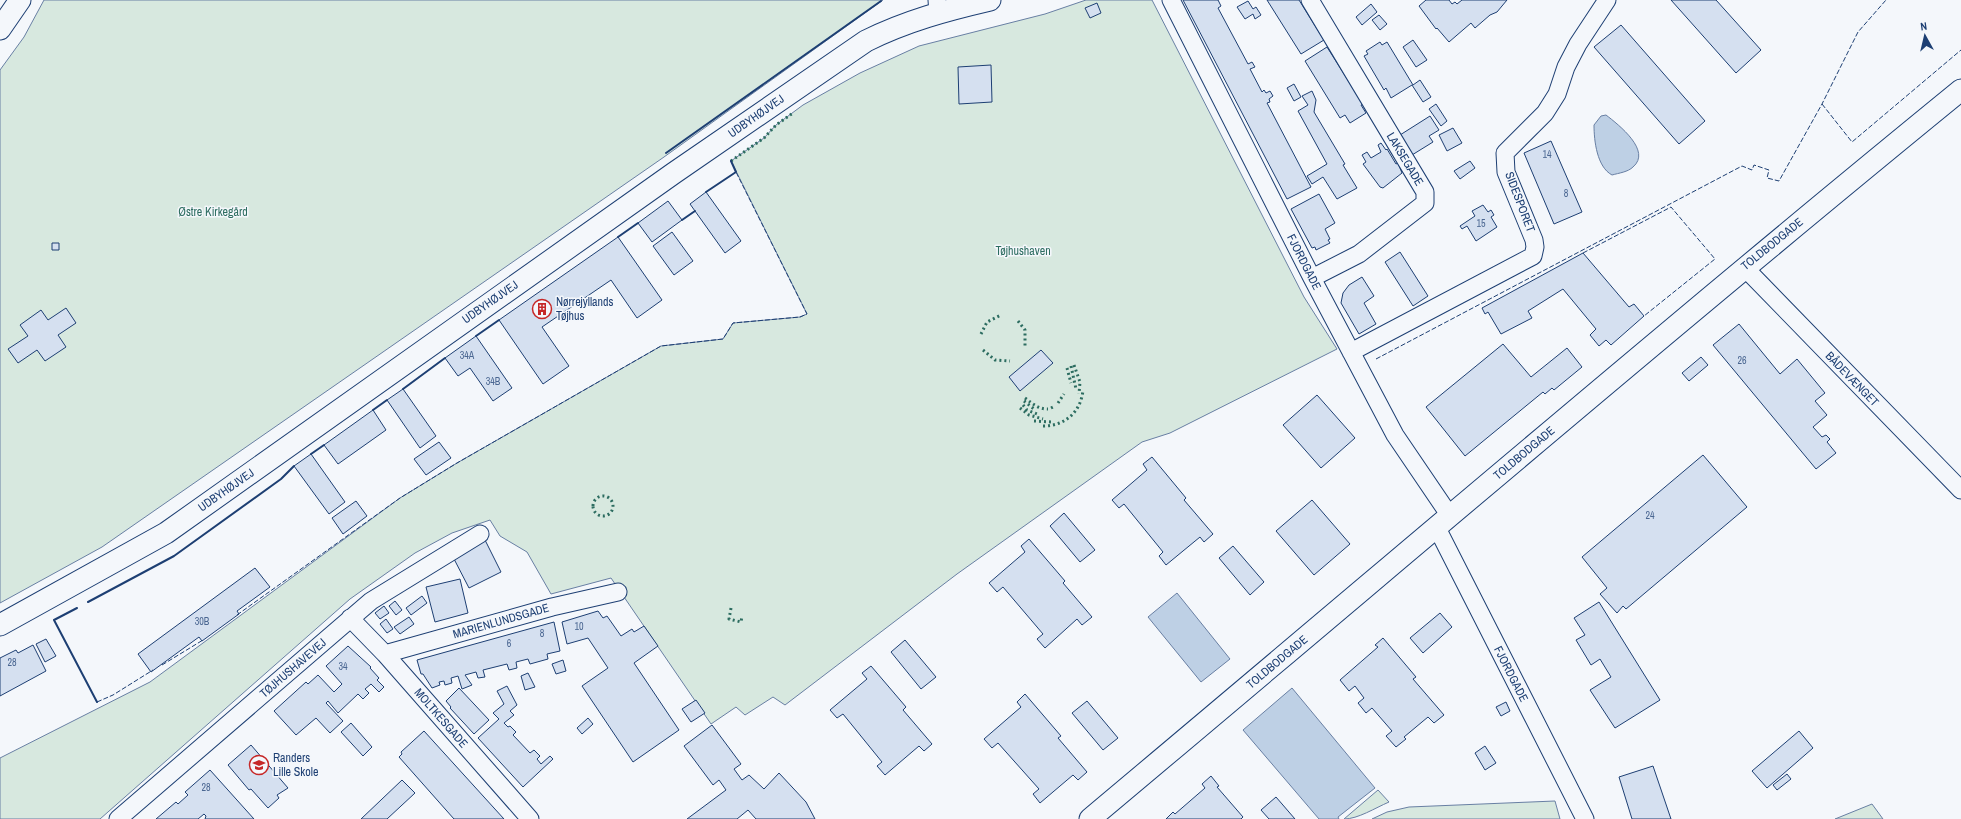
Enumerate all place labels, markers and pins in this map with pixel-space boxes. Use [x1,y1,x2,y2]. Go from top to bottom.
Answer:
place label: Nørrejyllands Tøjhus [556,294,613,324]
building icon: Nørrejyllands Tøjhus [531,298,553,320]
place label: Randers Lille Skole [273,750,318,780]
school or university icon: Randers Lille Skole [248,754,270,776]

